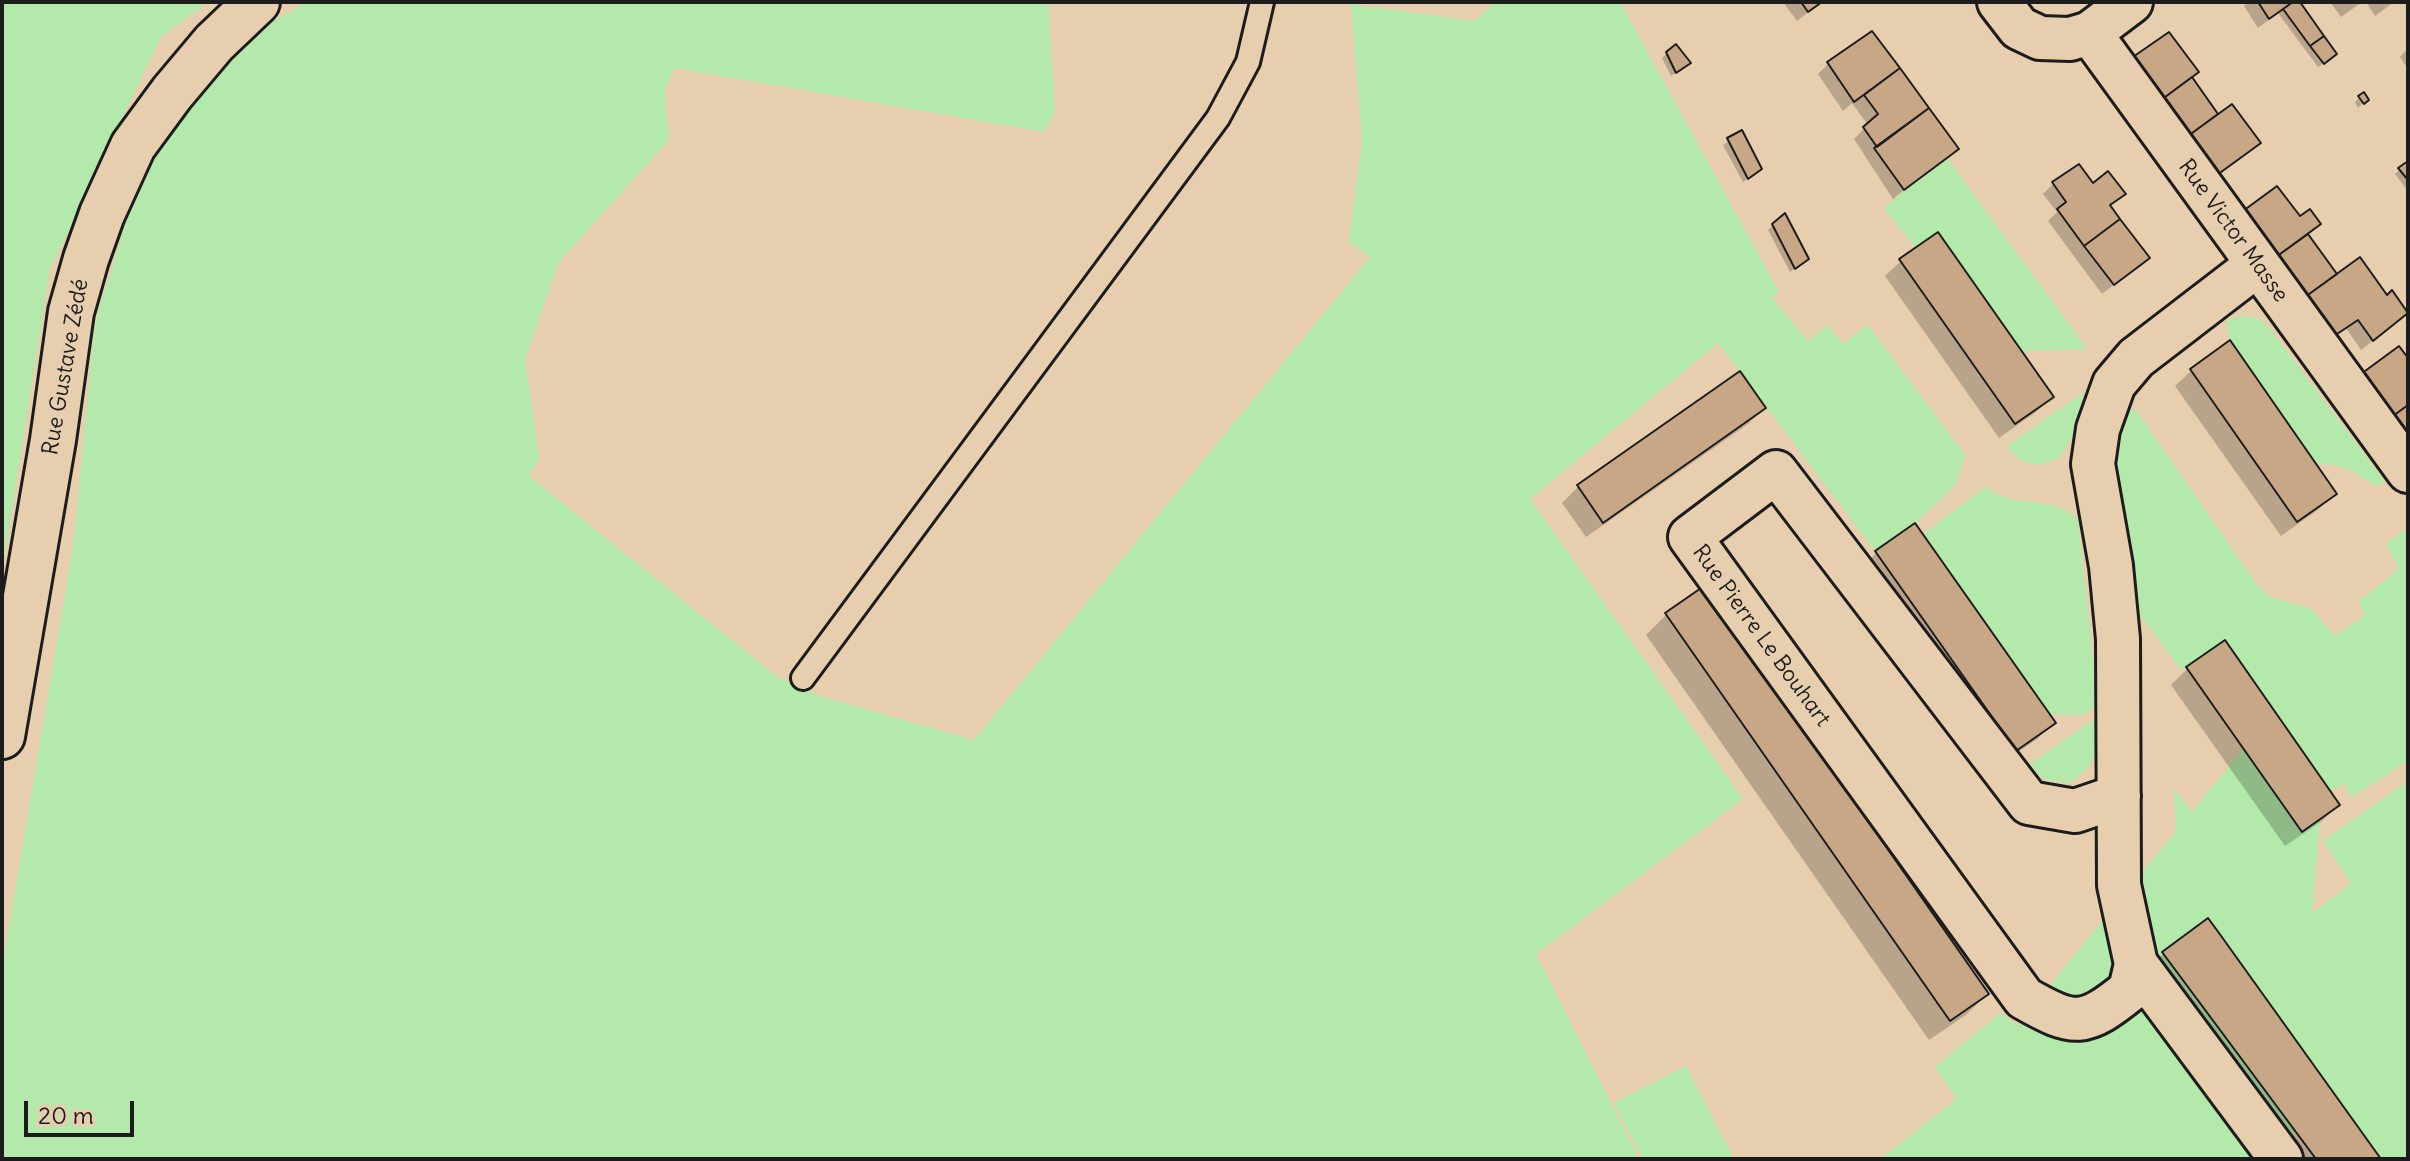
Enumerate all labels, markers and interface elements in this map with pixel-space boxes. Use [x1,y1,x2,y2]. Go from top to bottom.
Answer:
street label: Rue Victor Masse [2172,155,2294,307]
street label: Rue Gustave Zédé [38,277,94,457]
street label: Rue Pierre Le Bouhart [1686,540,1836,732]
scale bar [28,1085,138,1135]
text: 20 m [38,1100,94,1130]

